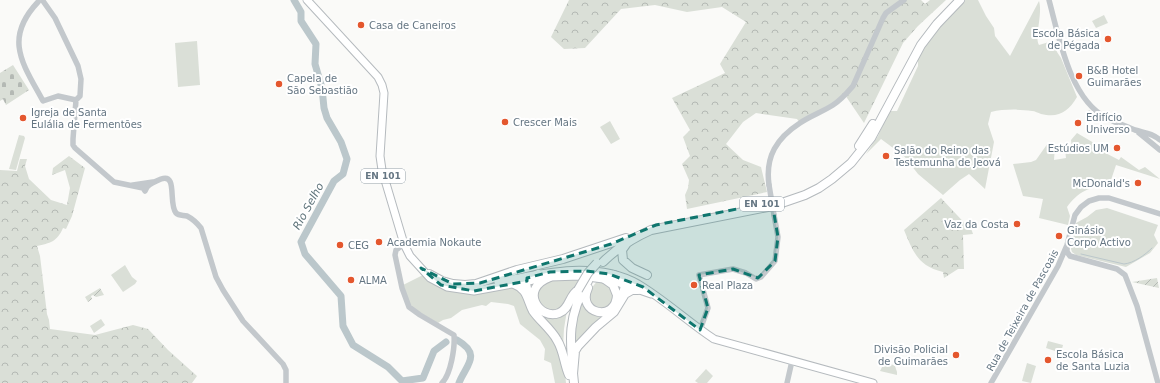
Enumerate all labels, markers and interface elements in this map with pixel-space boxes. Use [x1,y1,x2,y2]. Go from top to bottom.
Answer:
marker: Casa de Caneiros [356,20,366,30]
place label: Casa de Caneiros [369,20,456,31]
place label: Escola Básica de Pégada [1032,28,1100,51]
marker: Escola Básica de Pégada [1103,34,1113,44]
place label: B&B Hotel Guimarães [1087,65,1141,88]
marker: B&B Hotel Guimarães [1074,71,1084,81]
place label: Capela de São Sebastião [287,73,358,96]
marker: Capela de São Sebastião [274,79,284,89]
place label: Igreja de Santa Eulália de Fermentões [31,107,142,130]
place label: Edifício Universo [1086,112,1130,135]
marker: Igreja de Santa Eulália de Fermentões [18,113,28,123]
marker: Crescer Mais [500,117,510,127]
place label: Crescer Mais [513,117,577,128]
marker: Edifício Universo [1073,118,1083,128]
place label: Estúdios UM [1048,143,1109,154]
marker: Estúdios UM [1112,143,1122,153]
place label: Salão do Reino das Testemunha de Jeová [893,145,1001,168]
marker: Salão do Reino das Testemunha de Jeová [881,151,891,161]
road number: EN 101 [361,169,405,183]
place label: McDonald's [1073,178,1130,189]
marker: McDonald's [1133,178,1143,188]
water label: Rio Selho [290,180,327,232]
road number: EN 101 [740,197,784,211]
place label: Vaz da Costa [944,219,1009,230]
marker: Vaz da Costa [1012,219,1022,229]
place label: Ginásio Corpo Activo [1067,225,1131,248]
marker: Ginásio Corpo Activo [1054,231,1064,241]
marker: Academia Nokaute [374,237,384,247]
place label: Academia Nokaute [387,237,481,248]
marker: CEG [335,240,345,250]
place label: CEG [348,240,369,251]
street label: Rua de Teixeira de Pascoais [984,247,1061,373]
marker: ALMA [346,275,356,285]
place label: ALMA [359,275,387,286]
marker: Real Plaza [689,280,699,290]
place label: Real Plaza [702,280,753,291]
place label: Divisão Policial de Guimarães [874,344,948,367]
place label: Escola Básica de Santa Luzia [1056,349,1130,372]
marker: Divisão Policial de Guimarães [951,350,961,360]
marker: Escola Básica de Santa Luzia [1043,355,1053,365]

